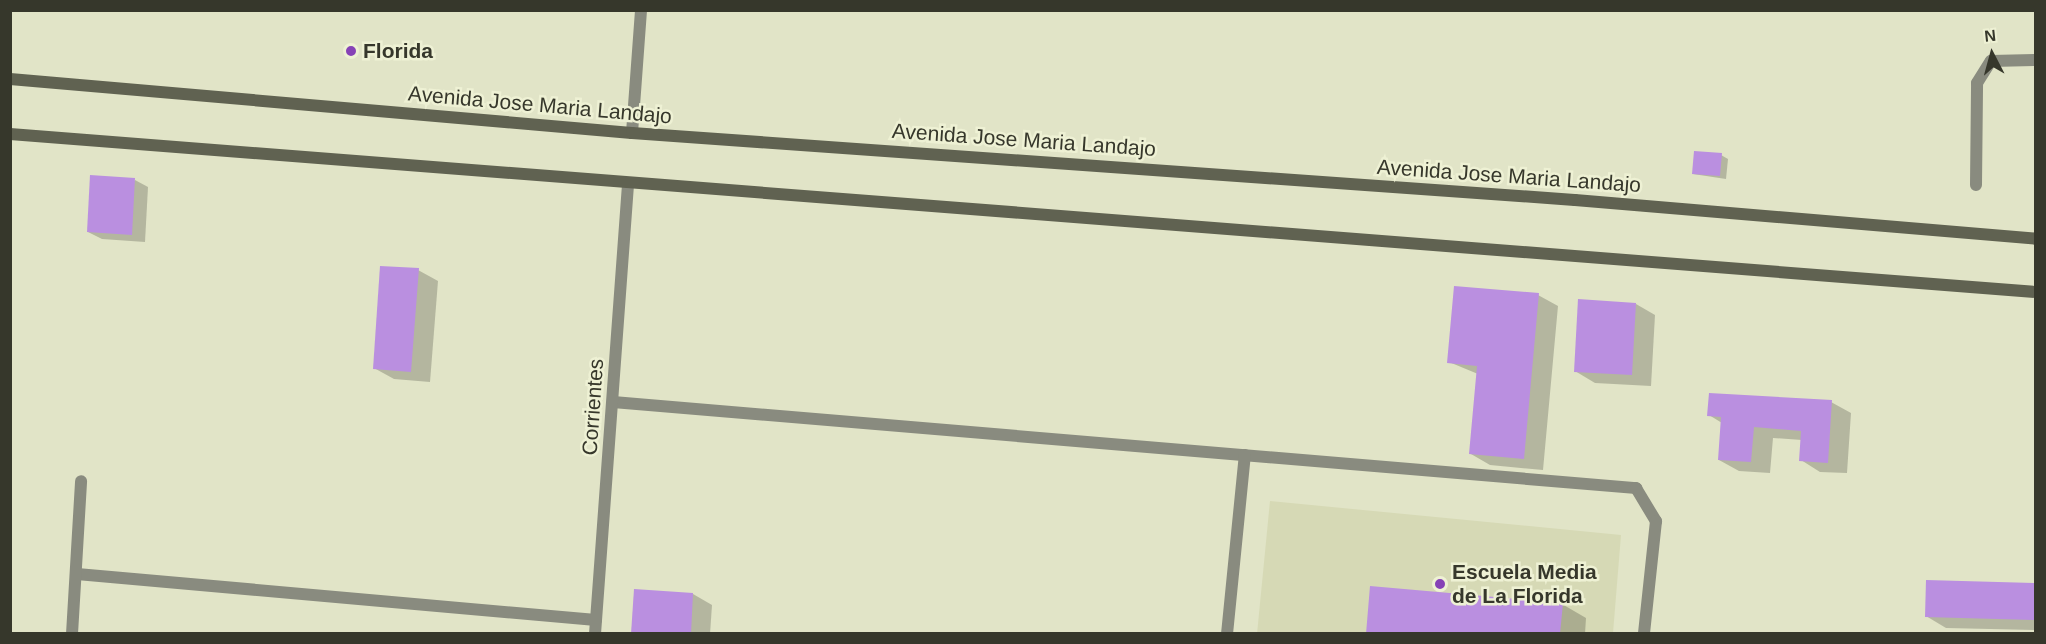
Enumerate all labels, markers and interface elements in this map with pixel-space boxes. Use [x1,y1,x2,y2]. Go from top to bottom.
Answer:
north arrow [1962,24,2022,84]
text: N [1983,27,1997,45]
place label: Florida [363,38,433,64]
marker: Florida [344,44,358,58]
street label: Avenida Jose Maria Landajo [407,81,673,129]
street label: Avenida Jose Maria Landajo [891,118,1157,162]
street label: Avenida Jose Maria Landajo [1376,154,1642,198]
street label: Corrientes [577,358,609,456]
place label: Escuela Media de La Florida [1452,559,1597,609]
marker: Escuela Media de La Florida [1433,577,1447,591]

